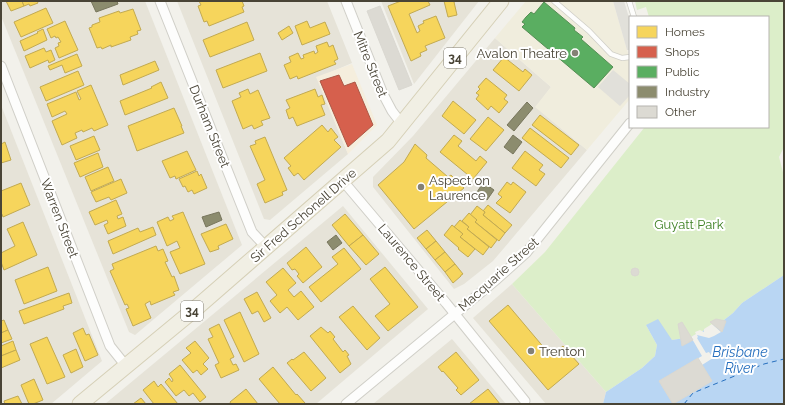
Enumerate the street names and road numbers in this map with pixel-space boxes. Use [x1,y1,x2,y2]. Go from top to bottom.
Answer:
street label: Mitre Street [350,29,391,100]
road number: 34 [444,48,466,68]
street label: Durham Street [186,83,233,170]
street label: Sir Fred Schonell Drive [247,165,360,265]
street label: Warren Street [38,177,82,260]
street label: Laurence Street [375,221,449,304]
street label: Macquarie Street [455,234,542,314]
road number: 34 [181,301,203,321]

